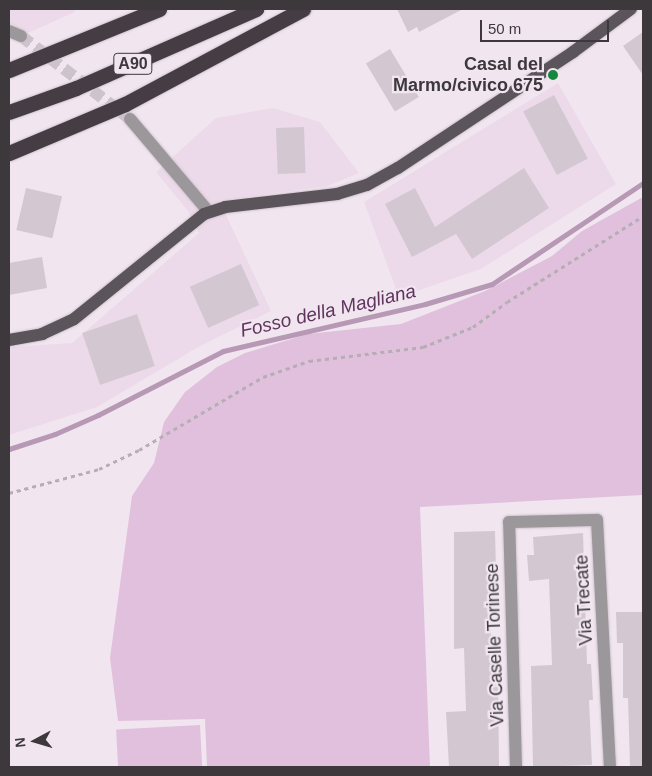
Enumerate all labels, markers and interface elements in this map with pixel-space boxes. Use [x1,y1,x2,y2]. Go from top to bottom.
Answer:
scale bar [482,10,611,42]
text: 50 m [488,20,521,37]
road number: A90 [113,51,153,78]
place label: Casal del Marmo/civico 675 [393,54,543,96]
marker: Casal del Marmo/civico 675 [547,69,559,81]
water label: Fosso della Magliana [238,280,418,342]
street label: Via Trecate [571,554,597,646]
street label: Via Caselle Torinese [481,563,509,727]
north arrow [10,716,60,766]
text: N [12,737,29,748]

